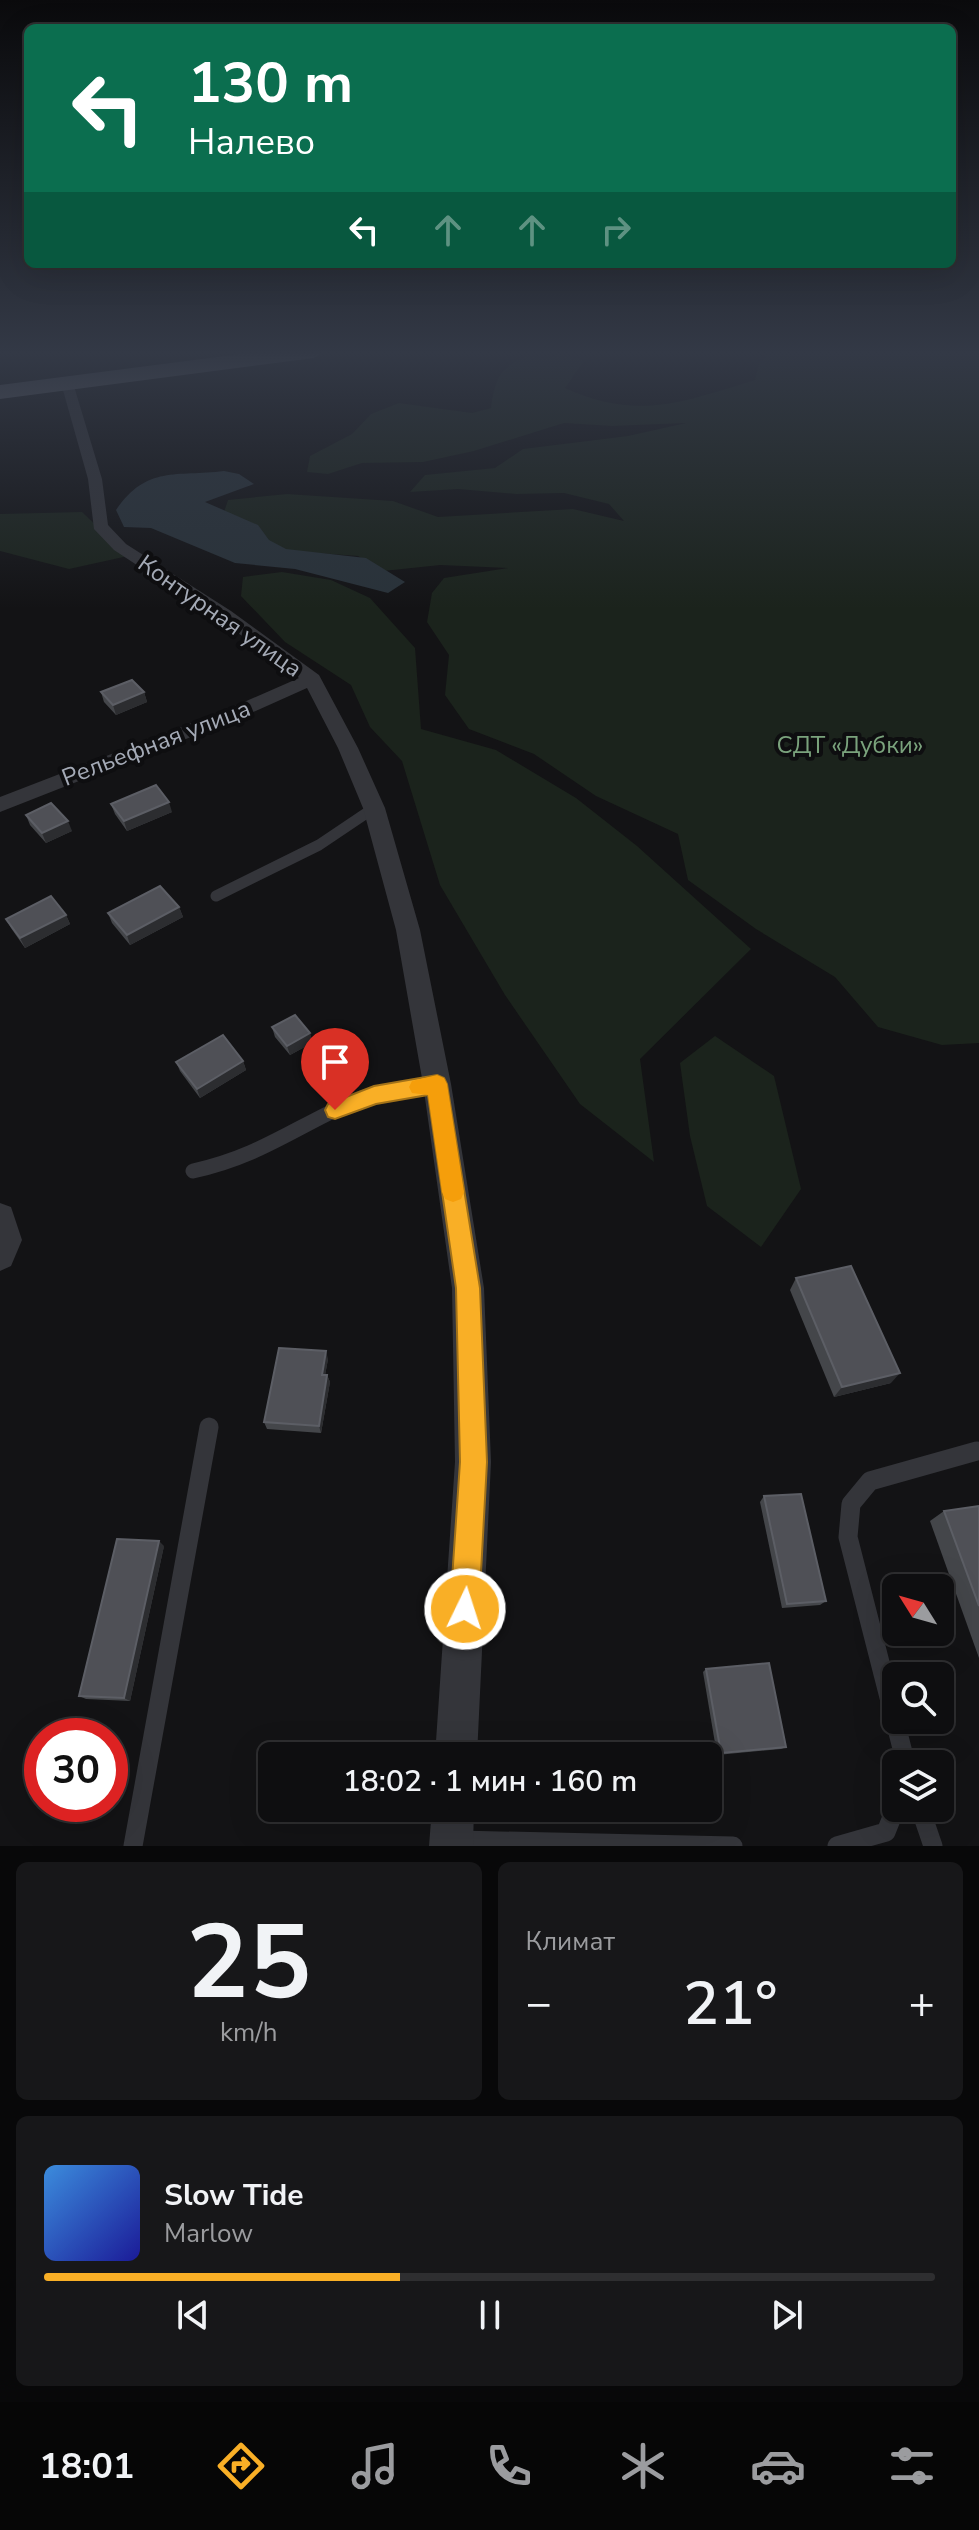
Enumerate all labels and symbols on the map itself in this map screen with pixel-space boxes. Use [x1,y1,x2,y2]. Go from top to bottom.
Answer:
street label: Контурная улица [132,547,308,685]
street label: Рельефная улица [57,692,255,794]
park label: СДТ «Дубки» [777,729,923,761]
pin [301,1028,369,1110]
position arrow [423,1567,507,1651]
north arrow [882,1574,954,1646]
speed limit sign: 30 [24,1718,128,1822]

